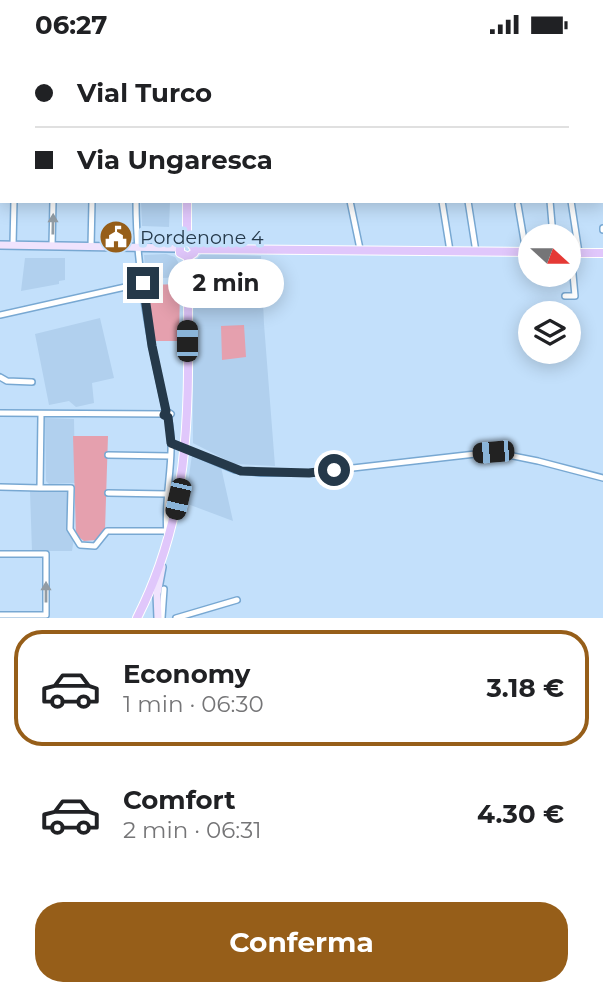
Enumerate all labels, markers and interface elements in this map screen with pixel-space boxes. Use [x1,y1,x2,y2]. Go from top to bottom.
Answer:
text: 06:27 [35,9,108,41]
text: Vial Turco [77,77,212,109]
text: Via Ungaresca [77,144,273,176]
one-way arrow [47,212,58,234]
public building icon: Pordenone 4 [97,218,135,256]
north arrow [518,224,581,287]
map controls [518,224,581,364]
place label: Pordenone 4 [140,226,264,249]
callout: 2 min [168,259,283,307]
route end [127,267,159,299]
text: 2 min [192,269,260,297]
button: layers [518,301,581,364]
car [177,320,198,362]
car [472,440,515,464]
route start [318,454,350,486]
car [164,476,193,522]
one-way arrow [40,581,52,603]
icon: car [39,657,102,720]
text: Economy [123,658,250,690]
text: 3.18 € [486,672,564,704]
text: 1 min · 06:30 [123,690,264,718]
icon: car [39,783,102,846]
text: Comfort [123,784,235,816]
text: 4.30 € [477,798,564,830]
text: 2 min · 06:31 [123,816,261,844]
button: Conferma [35,902,568,982]

